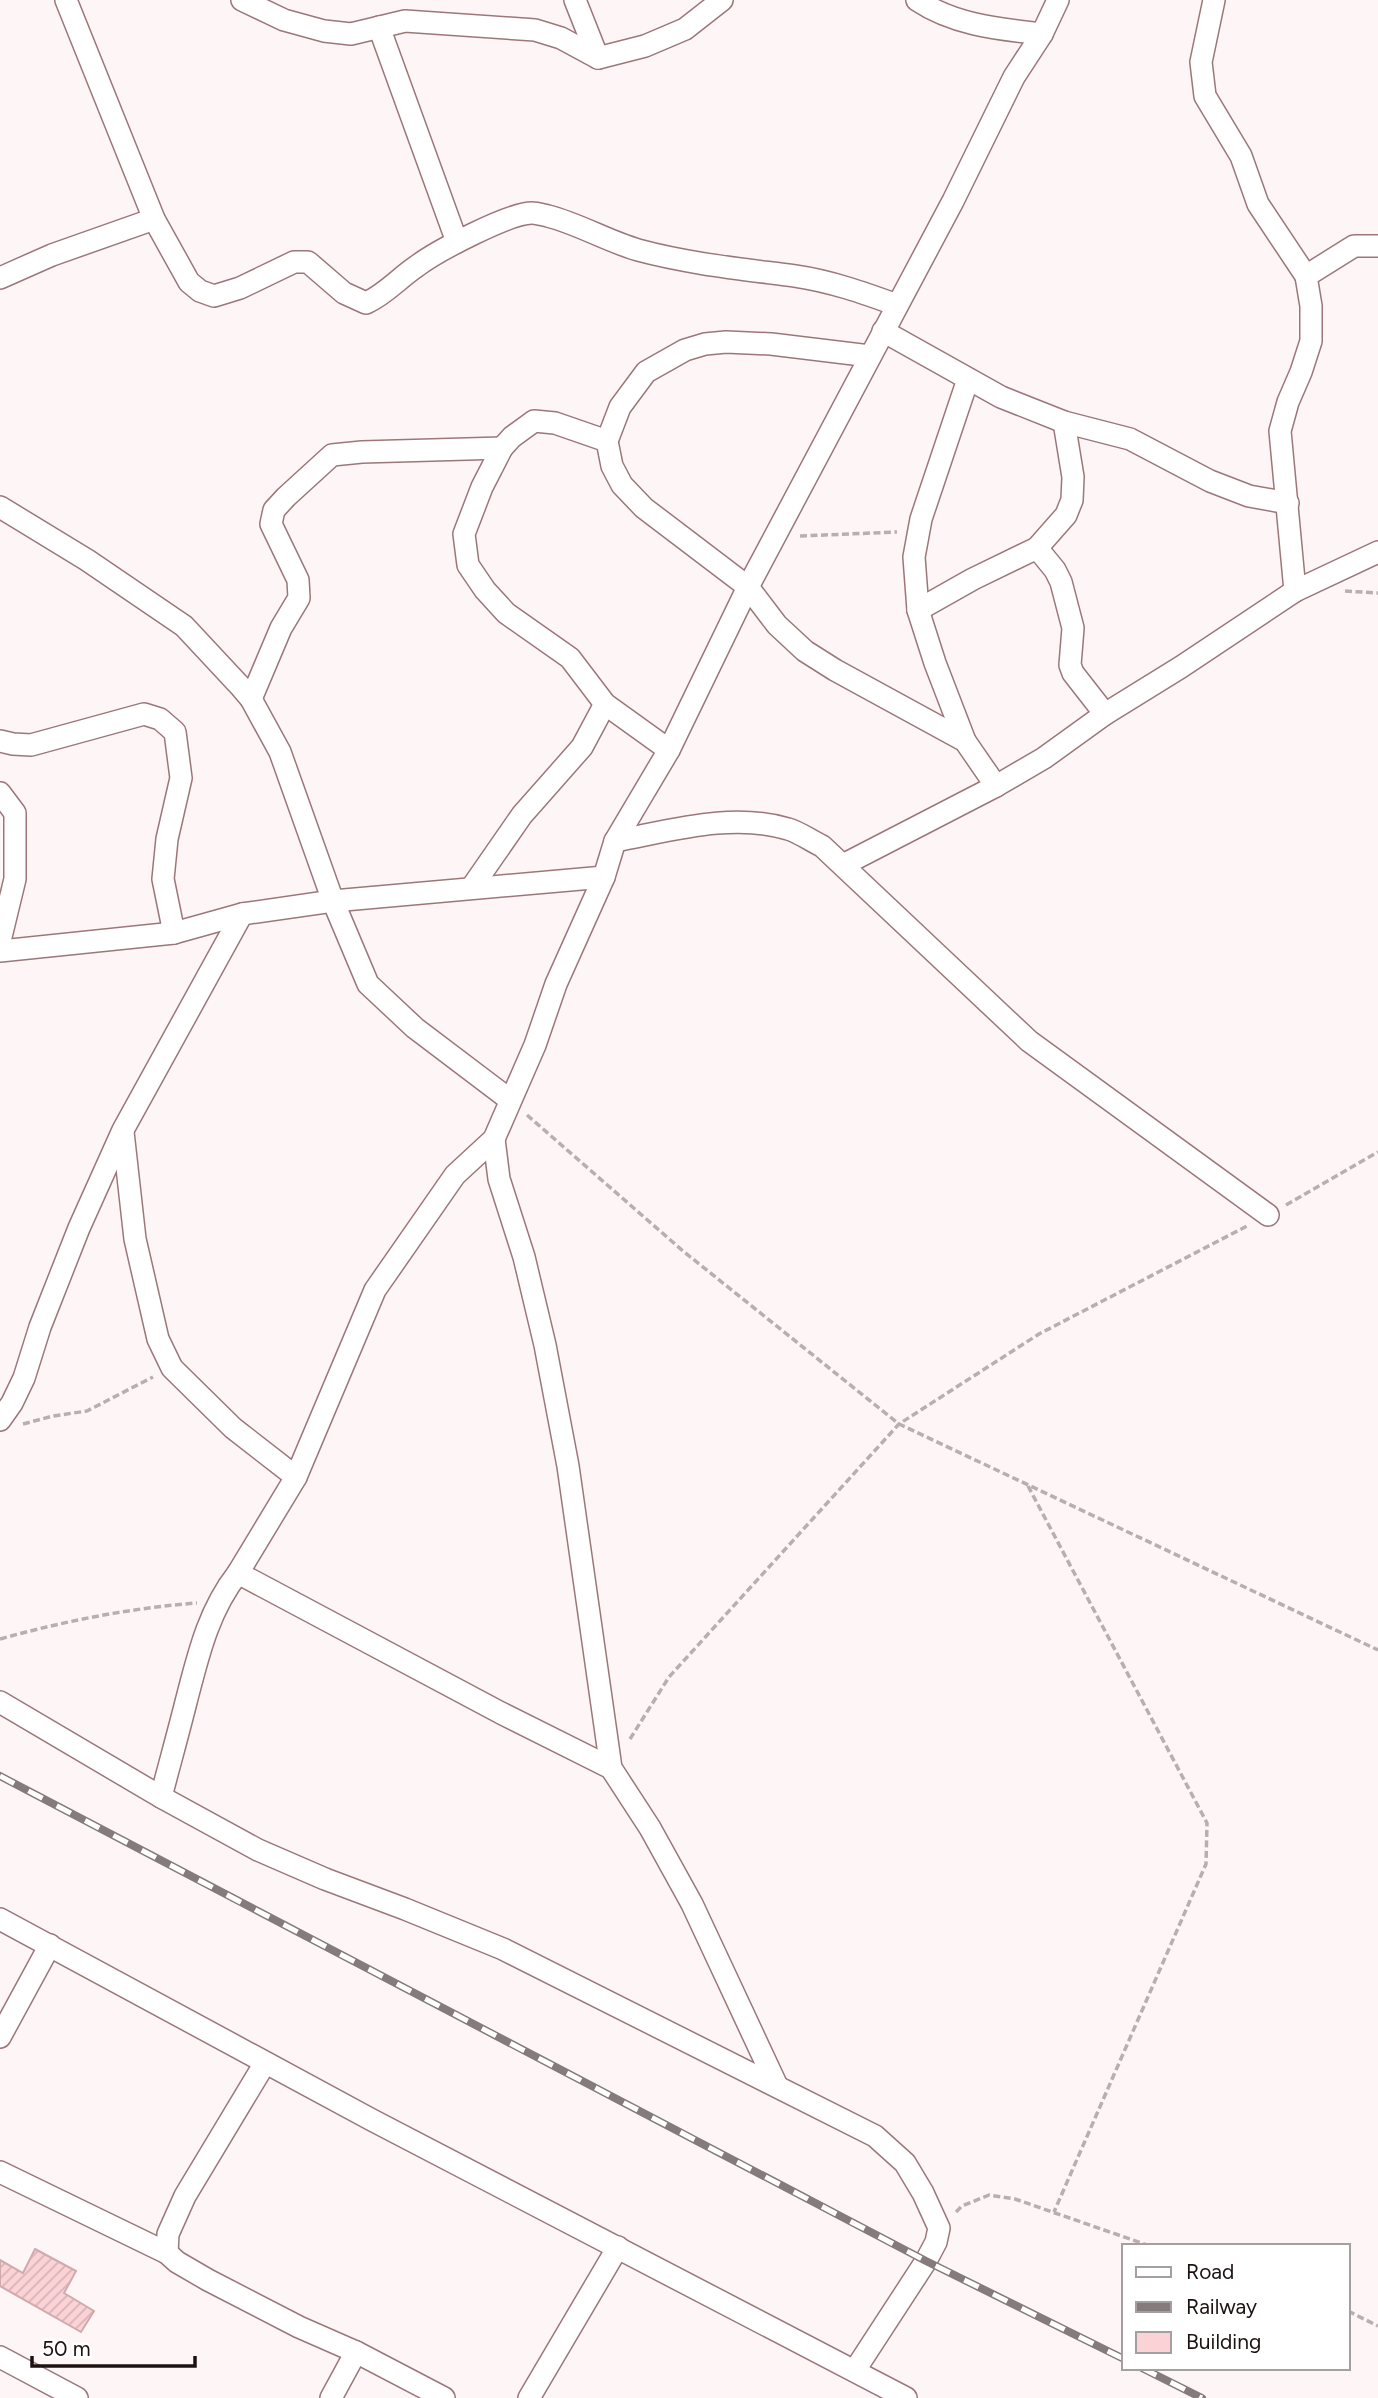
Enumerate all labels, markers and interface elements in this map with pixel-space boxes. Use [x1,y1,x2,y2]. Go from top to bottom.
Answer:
legend [1122,2244,1350,2370]
text: Road [1186,2259,1234,2284]
text: Railway [1186,2294,1257,2319]
scale bar [32,2324,194,2368]
text: Building [1186,2329,1261,2354]
text: 50 m [42,2336,91,2361]

